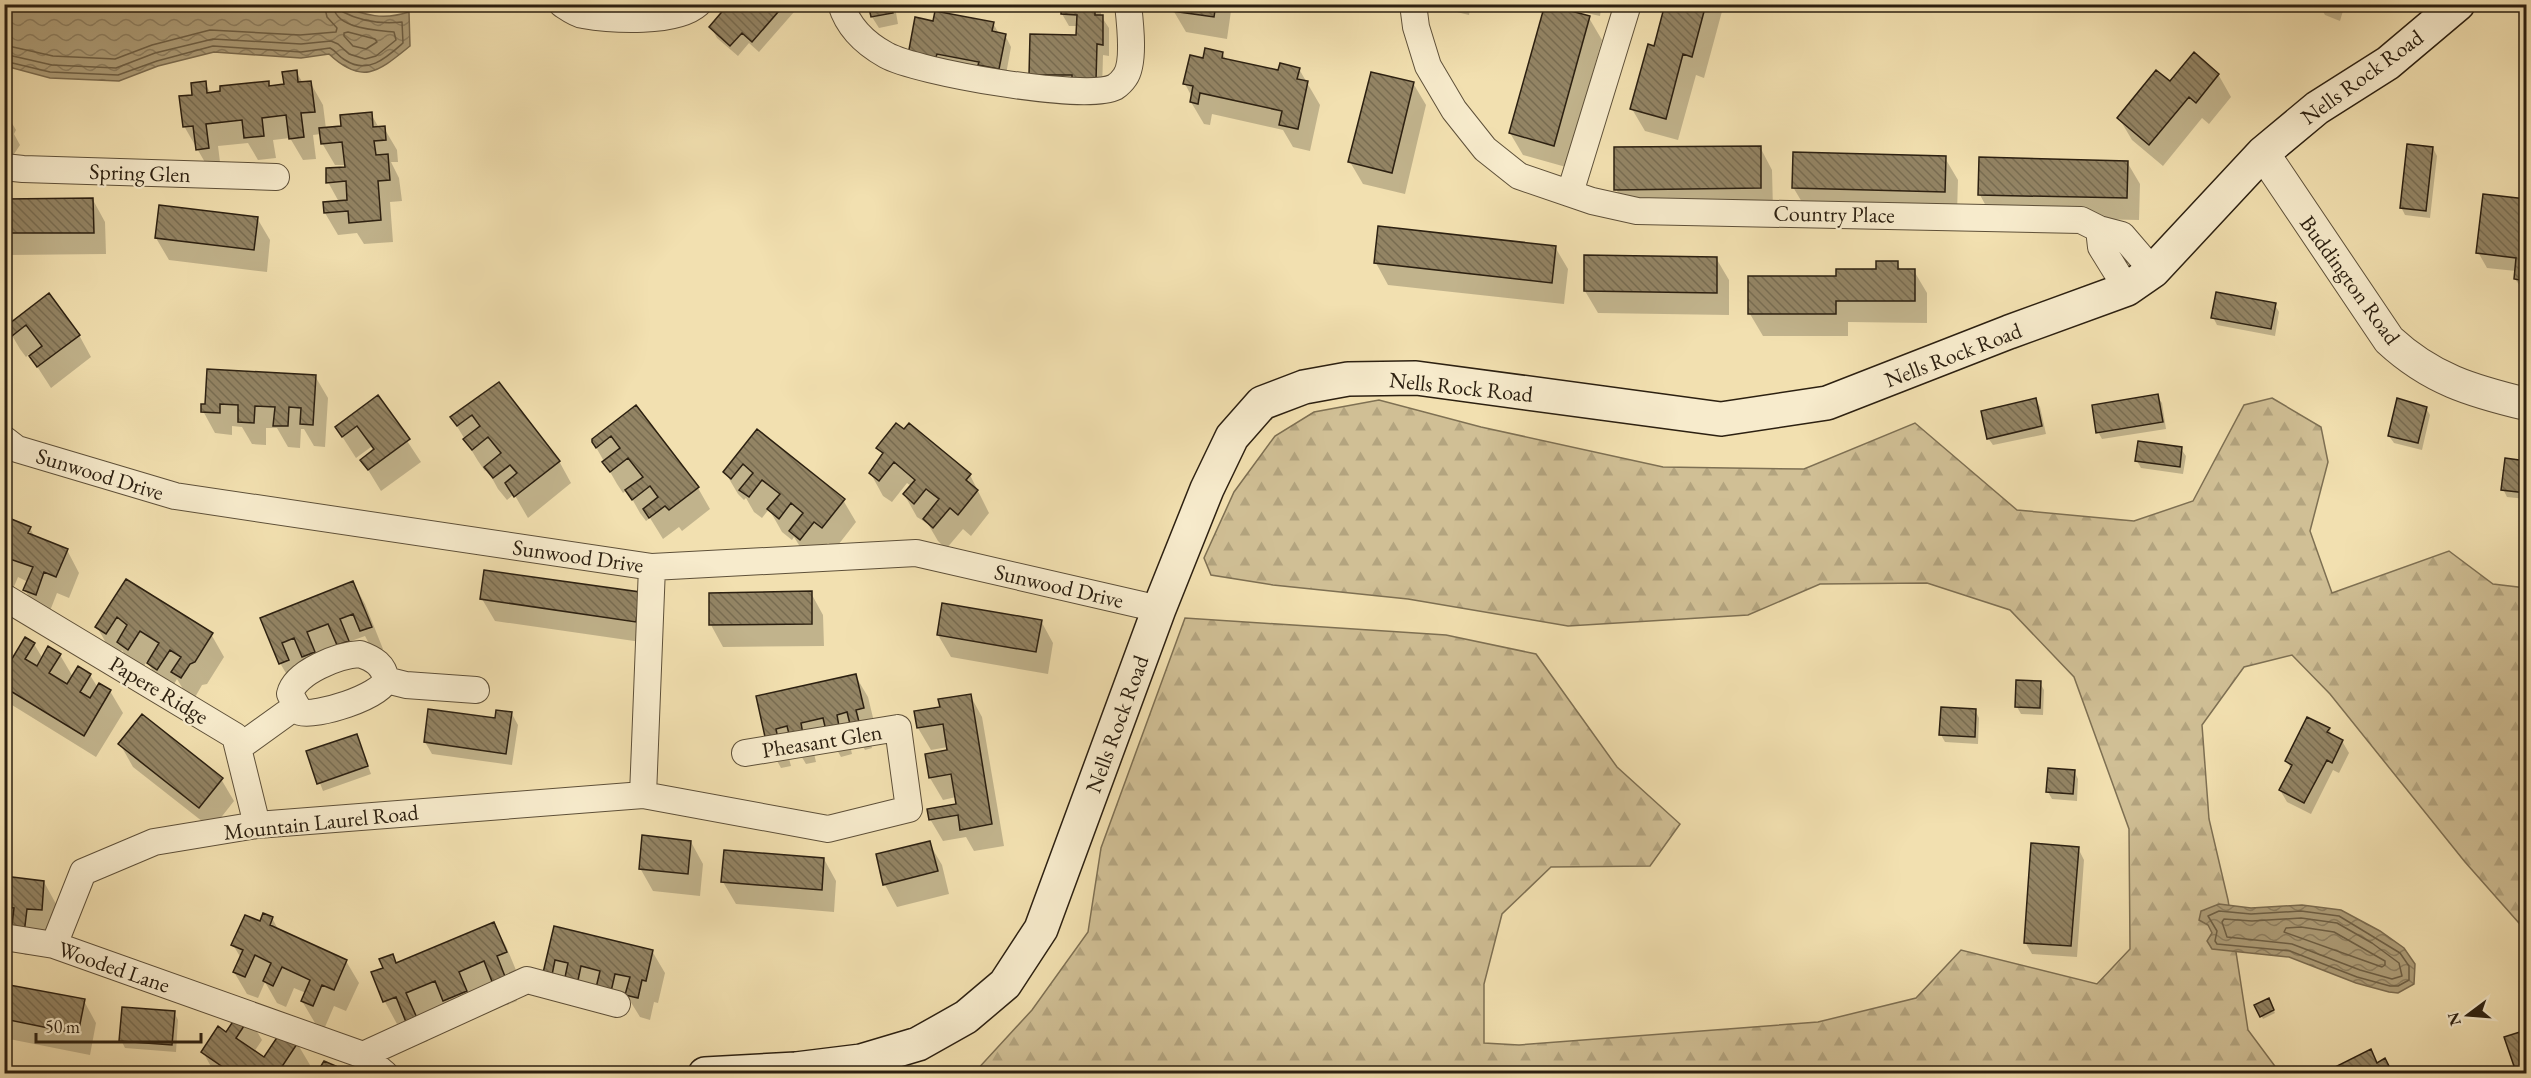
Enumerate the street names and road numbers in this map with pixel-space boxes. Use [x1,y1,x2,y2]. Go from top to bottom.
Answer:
street label: Nells Rock Road [2295,22,2430,131]
street label: Spring Glen [89,157,192,189]
street label: Country Place [1773,198,1895,230]
street label: Buddington Road [2293,209,2407,351]
street label: Nells Rock Road [1880,315,2026,394]
street label: Nells Rock Road [1388,365,1535,409]
street label: Sunwood Drive [33,441,168,507]
street label: Sunwood Drive [511,532,646,580]
street label: Sunwood Drive [992,557,1127,615]
street label: Papere Ridge [104,649,214,731]
street label: Nells Rock Road [1079,650,1156,797]
street label: Pheasant Glen [760,717,884,765]
street label: Mountain Laurel Road [222,797,421,847]
street label: Wooded Lane [54,934,174,1000]

